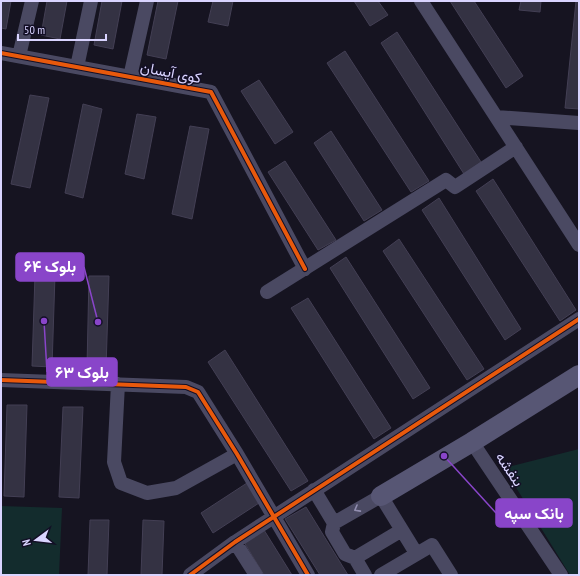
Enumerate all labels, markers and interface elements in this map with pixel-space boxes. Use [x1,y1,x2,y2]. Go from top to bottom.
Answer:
scale bar [18,16,106,42]
text: 50 m [24,22,45,37]
street label: کوی آیسان [139,57,204,88]
callout: بلوک ۶۴ [16,253,84,281]
text: بلوک ۶۴ [24,256,76,277]
callout: بلوک ۶۳ [47,358,117,386]
text: بلوک ۶۳ [55,362,109,383]
street label: بنفشه [492,448,528,490]
callout: بانک سپه [496,499,572,527]
text: بانک سپه [504,503,564,525]
one-way arrow [354,505,362,512]
north arrow [16,520,56,560]
text: N [19,538,34,547]

